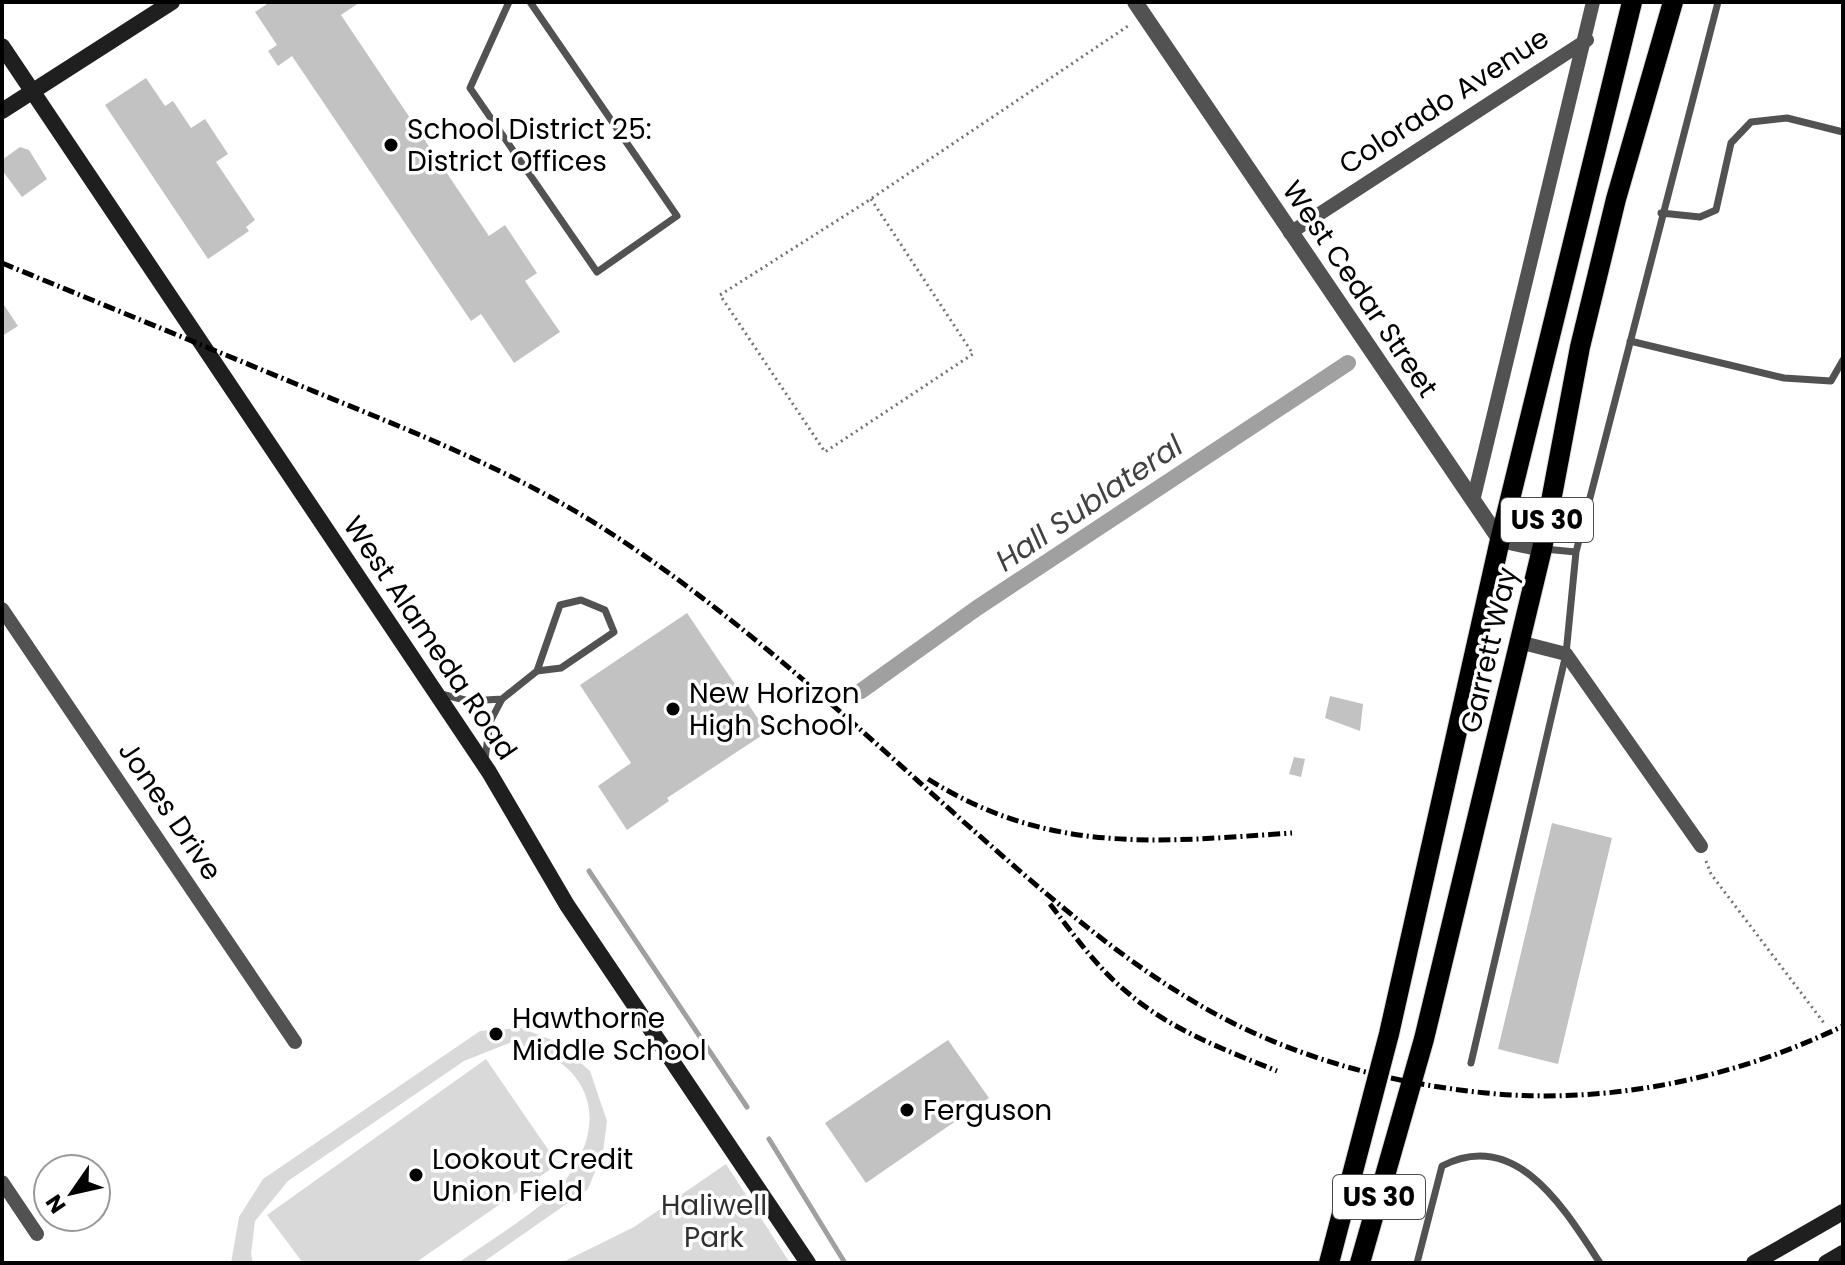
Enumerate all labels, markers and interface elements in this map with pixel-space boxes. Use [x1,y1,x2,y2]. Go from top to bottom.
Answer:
street label: Colorado Avenue [1331,18,1557,184]
place label: School District 25: District Offices [407,110,652,181]
marker: School District 25: District Offices [382,136,400,154]
street label: West Cedar Street [1273,173,1447,405]
water label: Hall Sublateral [987,424,1192,582]
road number: US 30 [1501,498,1593,542]
street label: West Alameda Road [334,509,526,767]
street label: Garrett Way [1451,563,1527,737]
place label: New Horizon High School [689,674,860,745]
marker: New Horizon High School [664,700,682,718]
street label: Jones Drive [109,734,231,888]
place label: Hawthorne Middle School [512,999,707,1070]
marker: Hawthorne Middle School [487,1025,505,1043]
place label: Ferguson [923,1091,1052,1130]
marker: Ferguson [898,1101,916,1119]
place label: Lookout Credit Union Field [432,1140,633,1211]
north arrow [32,1153,112,1233]
marker: Lookout Credit Union Field [407,1166,425,1184]
road number: US 30 [1333,1175,1425,1219]
park label: Haliwell Park [661,1186,767,1257]
text: N [38,1188,73,1219]

